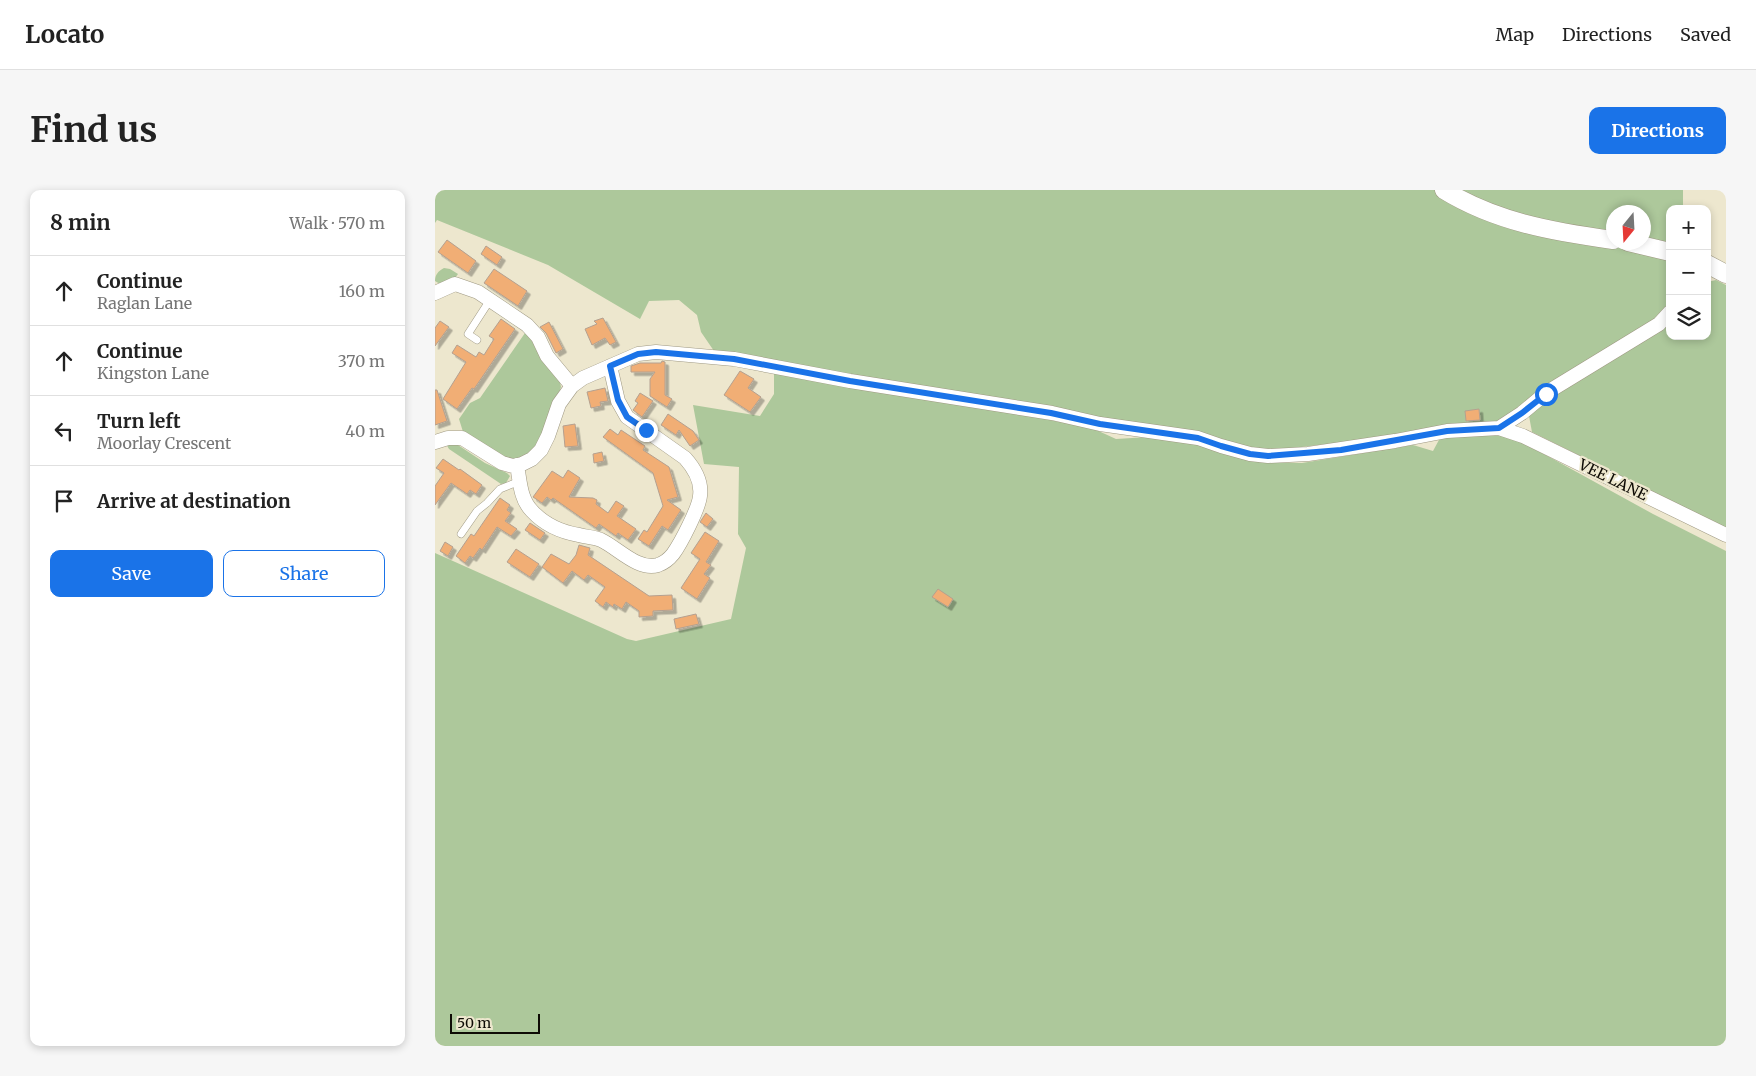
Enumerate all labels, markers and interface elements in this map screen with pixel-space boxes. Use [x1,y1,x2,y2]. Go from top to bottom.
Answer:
text: Locato [25,19,104,50]
text: Map [1496,23,1534,46]
text: Directions [1562,23,1652,46]
text: Saved [1680,23,1731,46]
button: Directions [1589,107,1726,154]
text: Find us [30,108,157,152]
north arrow [1606,205,1651,250]
map controls [1666,205,1711,340]
button: + [1666,205,1711,250]
text: 8 min [50,209,111,236]
text: Walk · 570 m [289,213,385,233]
button: − [1666,250,1711,295]
text: Continue [97,269,183,293]
icon: ahead [50,277,78,305]
text: 160 m [339,281,385,301]
text: Raglan Lane [97,293,192,313]
button: layers [1666,295,1711,340]
text: Continue [97,339,183,363]
icon: ahead [50,347,78,375]
text: 370 m [338,351,385,371]
text: Kingston Lane [97,363,209,383]
route start [1535,383,1558,406]
text: Turn left [97,409,181,433]
icon: left [50,417,78,445]
route end [635,419,658,442]
text: 40 m [345,421,385,441]
text: Moorlay Crescent [97,433,231,453]
street label: VEE LANE [1575,454,1651,505]
icon: arrive [50,487,78,515]
text: Arrive at destination [97,489,291,513]
button: Save [50,550,213,597]
button: Share [223,550,385,597]
scale bar [450,1011,540,1034]
text: 50 m [457,1014,491,1032]

